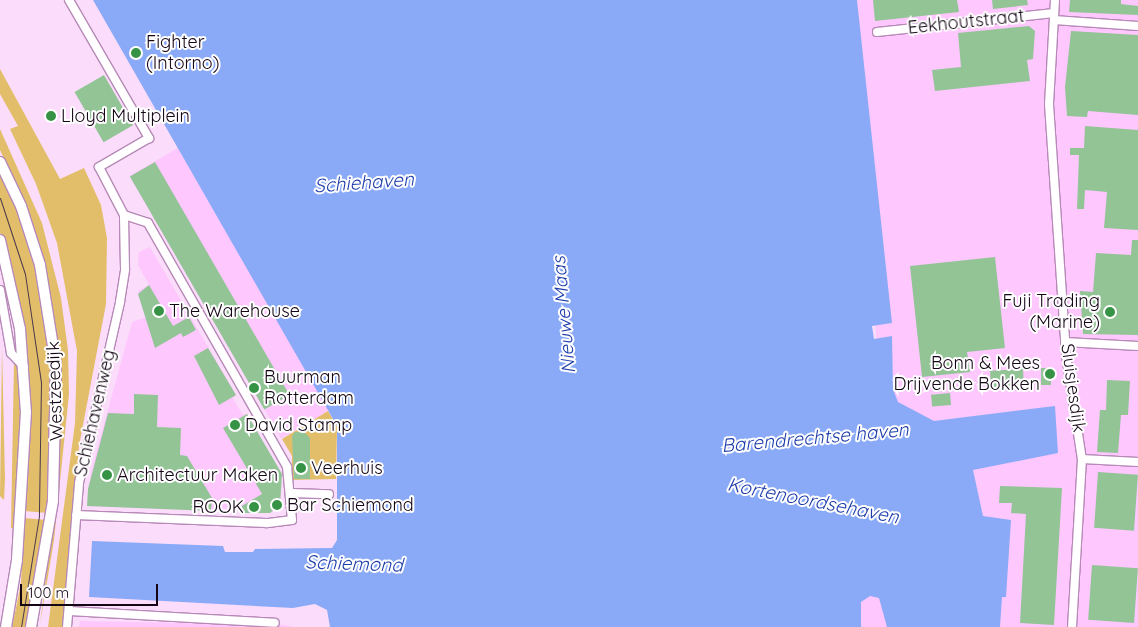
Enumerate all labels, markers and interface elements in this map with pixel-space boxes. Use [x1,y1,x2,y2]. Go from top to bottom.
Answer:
street label: Eekhoutstraat [907,5,1025,39]
place label: Fighter (Intorno) [146,32,219,74]
marker: Fighter (Intorno) [130,47,142,59]
place label: Lloyd Multiplein [61,105,190,127]
marker: Lloyd Multiplein [45,110,57,122]
water label: Schiehaven [313,168,415,198]
water label: Nieuwe Maas [548,255,580,375]
place label: Fuji Trading (Marine) [1002,291,1100,334]
place label: The Warehouse [169,300,300,322]
marker: The Warehouse [153,305,165,317]
marker: Fuji Trading (Marine) [1104,306,1116,318]
street label: Westzeedijk [42,341,68,441]
street label: Sluisjesdijk [1056,342,1090,434]
street label: Schiehavenweg [70,348,120,478]
place label: Bonn & Mees Drijvende Bokken [893,353,1040,396]
place label: Buurman Rotterdam [264,367,354,409]
marker: Bonn & Mees Drijvende Bokken [1044,368,1056,380]
marker: Buurman Rotterdam [248,382,260,394]
place label: David Stamp [245,414,352,436]
water label: Barendrechtse haven [721,418,909,458]
marker: David Stamp [229,419,241,431]
place label: Veerhuis [311,457,383,479]
marker: Veerhuis [295,462,307,474]
place label: Architectuur Maken [117,464,278,486]
marker: Architectuur Maken [101,469,113,481]
water label: Kortenoordsehaven [725,473,901,529]
place label: Bar Schiemond [287,494,414,516]
place label: ROOK [192,496,244,518]
marker: Bar Schiemond [271,499,283,511]
marker: ROOK [248,501,260,513]
water label: Schiemond [305,551,403,577]
scale bar [22,574,160,606]
text: 100 m [28,583,69,602]

